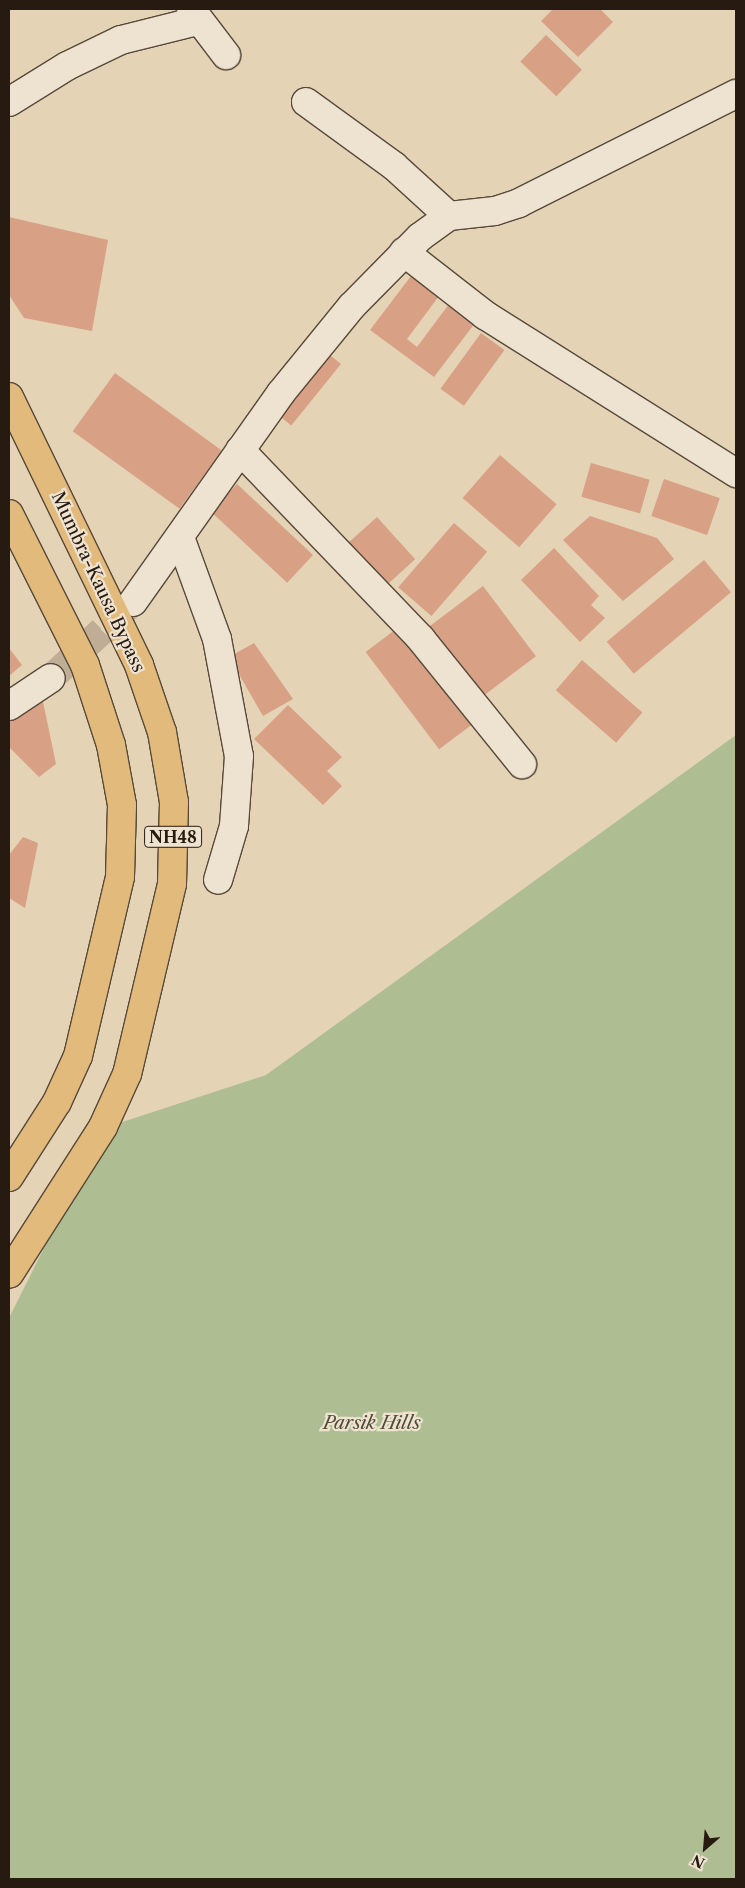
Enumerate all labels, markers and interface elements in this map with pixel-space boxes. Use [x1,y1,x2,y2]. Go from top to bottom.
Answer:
street label: Mumbra-Kausa Bypass [47,488,149,676]
road number: NH48 [143,824,203,850]
park label: Parsik Hills [323,1412,421,1434]
north arrow [680,1823,730,1873]
text: N [689,1851,708,1872]

